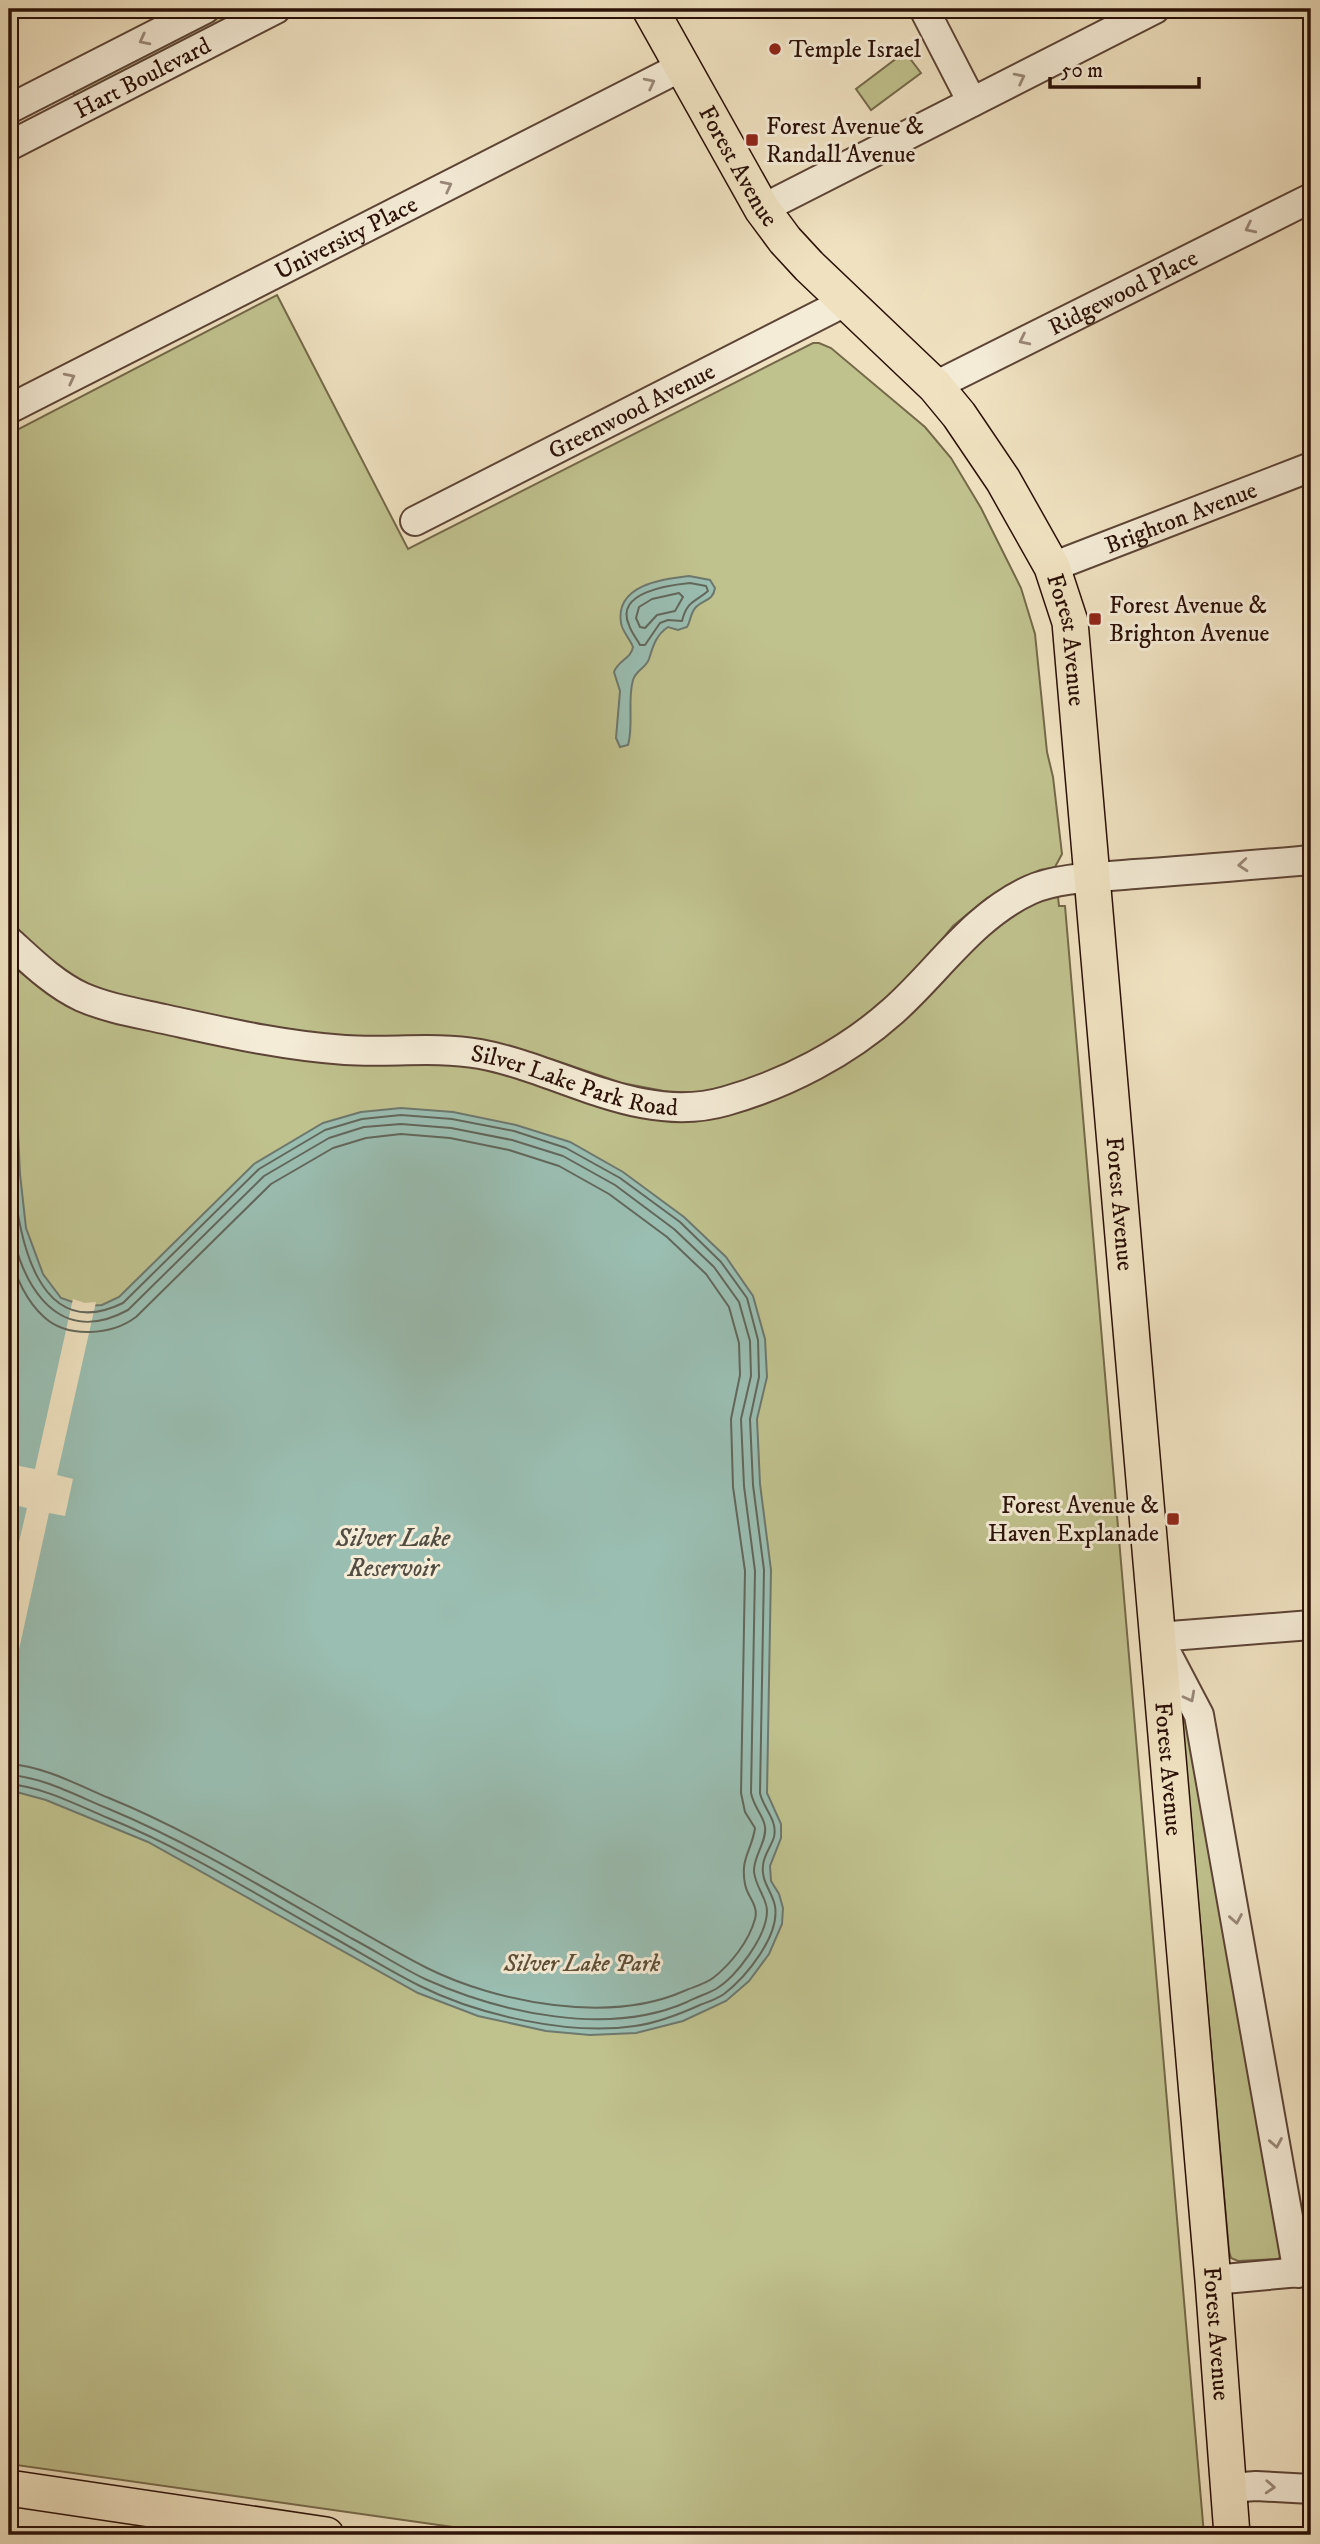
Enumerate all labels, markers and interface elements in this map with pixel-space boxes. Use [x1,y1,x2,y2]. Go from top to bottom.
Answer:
street label: Hart Boulevard [70,31,216,126]
one-way arrow [139,31,152,45]
place label: Temple Israel [789,35,922,65]
marker: Temple Israel [767,41,783,57]
scale bar [1050,46,1199,90]
text: 50 m [1061,58,1103,84]
one-way arrow [1013,72,1025,86]
one-way arrow [643,77,655,91]
street label: Forest Avenue [691,101,784,233]
place label: Forest Avenue & Randall Avenue [766,112,924,170]
marker: Forest Avenue & Randall Avenue [744,132,760,148]
one-way arrow [440,181,452,195]
street label: University Place [270,190,423,287]
one-way arrow [1245,220,1257,234]
street label: Ridgewood Place [1044,243,1203,343]
one-way arrow [1019,331,1031,345]
street label: Greenwood Avenue [544,357,720,467]
one-way arrow [63,373,75,387]
street label: Brighton Avenue [1101,475,1261,561]
street label: Forest Avenue [1039,570,1091,707]
place label: Forest Avenue & Brighton Avenue [1109,591,1270,649]
marker: Forest Avenue & Brighton Avenue [1087,611,1103,627]
one-way arrow [1237,857,1248,872]
street label: Silver Lake Park Road [469,1039,679,1123]
street label: Forest Avenue [1098,1136,1140,1272]
place label: Forest Avenue & Haven Explanade [988,1491,1159,1549]
marker: Forest Avenue & Haven Explanade [1165,1511,1181,1527]
water label: Silver Lake Reservoir [335,1522,451,1585]
one-way arrow [1181,1690,1195,1702]
street label: Forest Avenue [1147,1700,1189,1837]
one-way arrow [1227,1913,1242,1925]
park label: Silver Lake Park [503,1949,660,1979]
one-way arrow [1268,2137,1283,2149]
street label: Forest Avenue [1196,2265,1236,2402]
one-way arrow [1265,2479,1276,2494]

